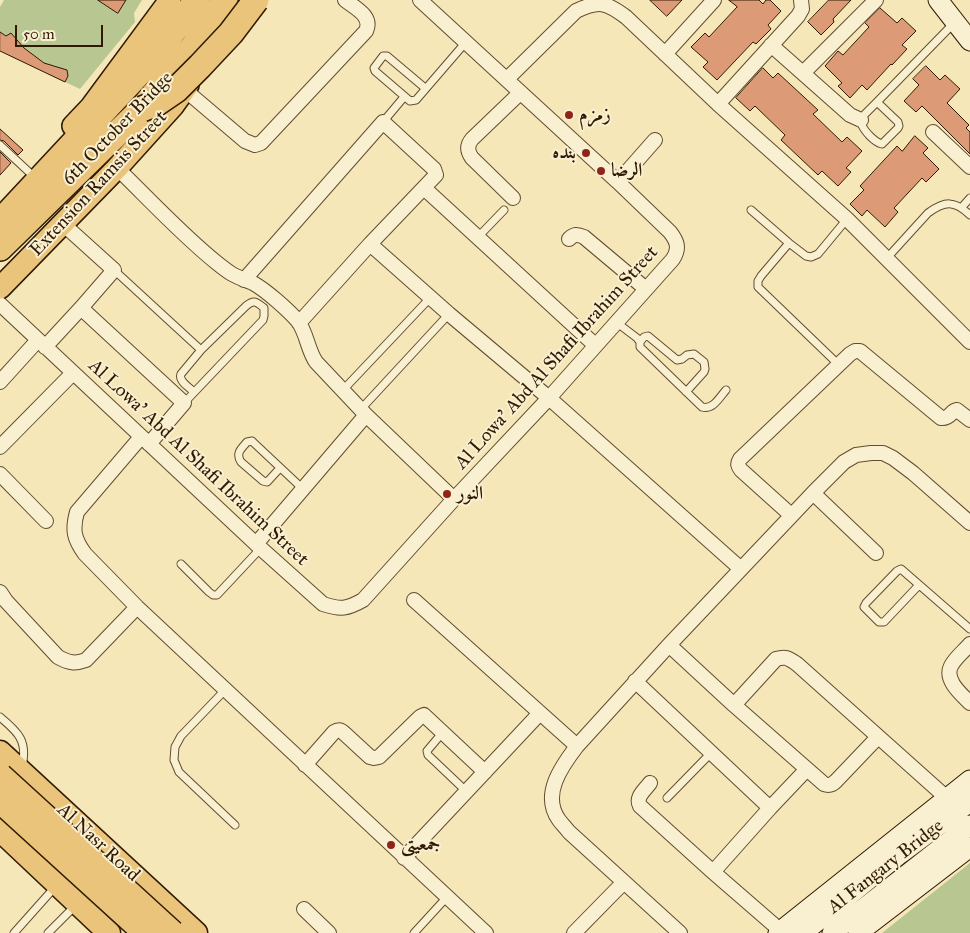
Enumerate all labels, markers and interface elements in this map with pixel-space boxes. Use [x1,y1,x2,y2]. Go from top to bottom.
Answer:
scale bar [18,15,105,47]
text: 50 m [23,25,55,43]
street label: 6th October Bridge [58,67,178,191]
place label: زمزم [579,104,611,126]
street label: Extension Ramsis Street [26,106,172,262]
marker: زمزم [563,109,575,121]
place label: بنده [552,142,576,164]
marker: بنده [580,147,592,159]
place label: الرضا [611,160,642,182]
marker: الرضا [595,165,607,177]
street label: Al Lowa' Abd Al Shafi Ibrahim Street [451,242,663,474]
street label: Al Lowa' Abd Al Shafi Ibrahim Street [83,355,313,571]
place label: النور [457,483,483,505]
marker: النور [441,488,453,500]
street label: Al Nasr Road [52,799,144,887]
street label: Al Fangary Bridge [824,815,948,919]
place label: جمعيتى [401,834,440,856]
marker: جمعيتى [385,839,397,851]

